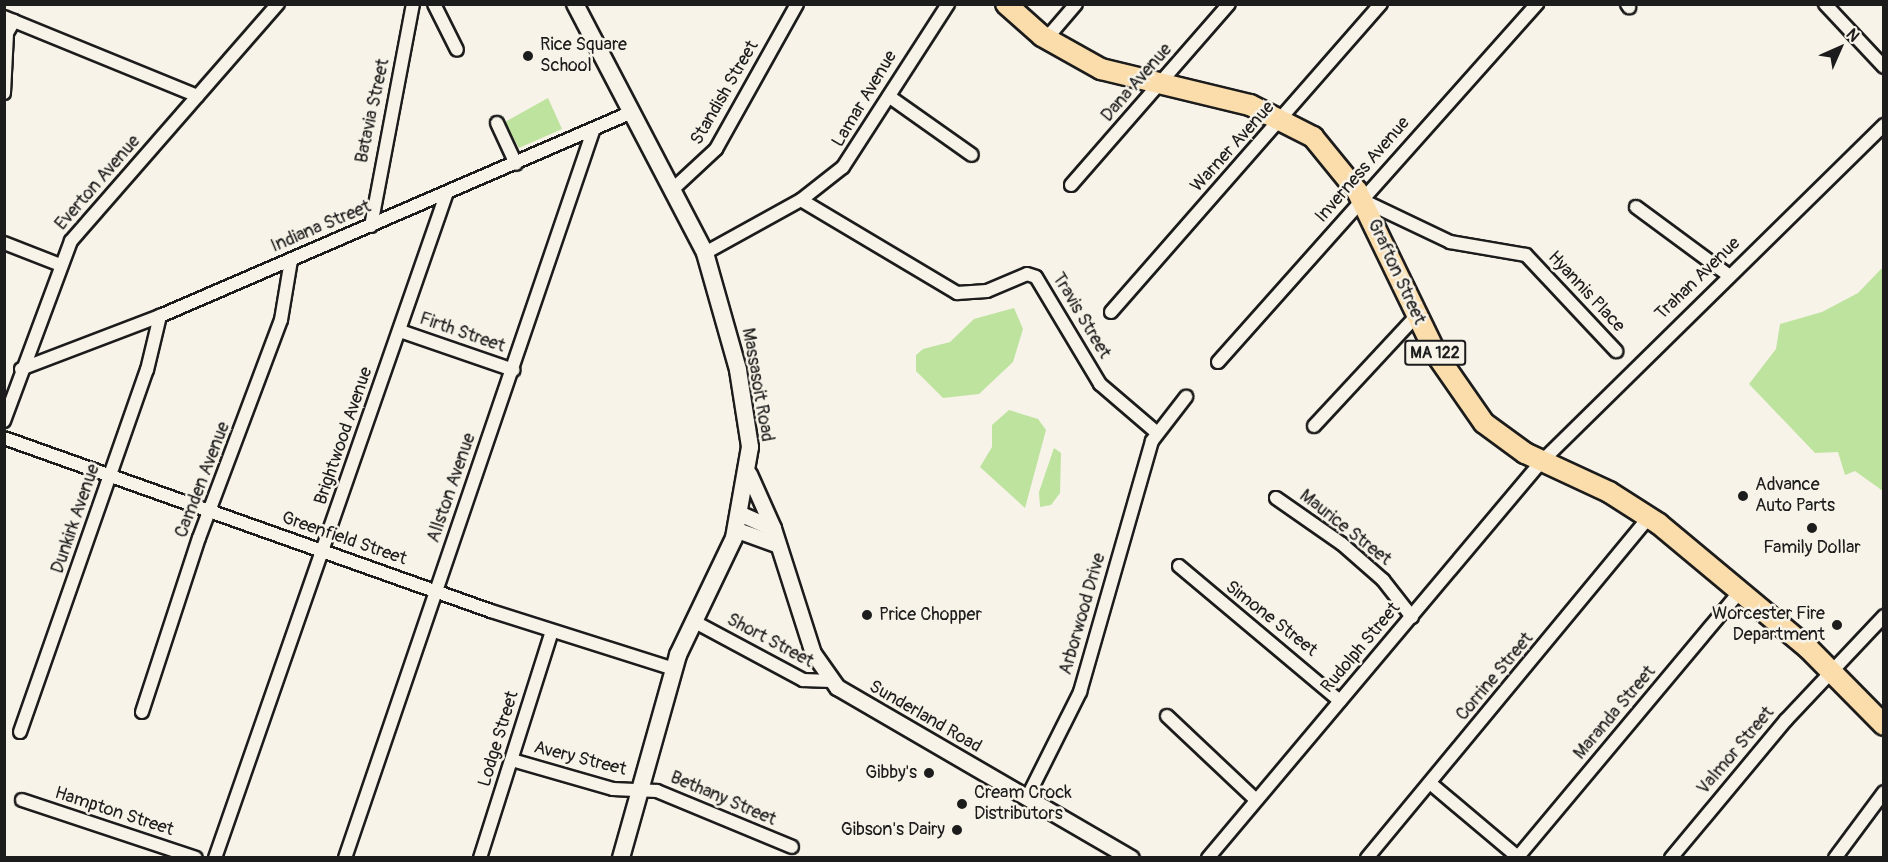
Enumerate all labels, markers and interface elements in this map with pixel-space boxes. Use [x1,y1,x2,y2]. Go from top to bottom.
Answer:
north arrow [1810,18,1870,78]
text: N [1842,24,1864,46]
place label: Rice Square School [540,35,627,78]
street label: Standish Street [686,37,764,149]
street label: Dana Avenue [1097,39,1177,127]
street label: Lamar Avenue [828,47,902,151]
marker: Rice Square School [521,49,535,63]
street label: Batavia Street [351,57,395,165]
street label: Warner Avenue [1187,97,1279,197]
street label: Inverness Avenue [1311,113,1415,227]
street label: Everton Avenue [51,131,145,235]
street label: Indiana Street [268,196,374,258]
street label: Grafton Street [1362,216,1430,328]
street label: Trahan Avenue [1651,233,1745,325]
street label: Hyannis Place [1543,247,1629,337]
street label: Travis Street [1047,269,1115,363]
street label: Firth Street [416,308,508,358]
street label: Massasoit Road [736,326,778,444]
road number: MA 122 [1404,340,1466,366]
street label: Brightwood Avenue [310,364,378,508]
street label: Camden Avenue [171,419,235,541]
street label: Allston Avenue [423,430,481,546]
street label: Dunkirk Avenue [47,462,105,576]
place label: Advance Auto Parts [1755,475,1835,518]
street label: Maurice Street [1295,486,1395,570]
marker: Advance Auto Parts [1736,489,1750,503]
street label: Greenfield Street [279,507,409,571]
marker: Family Dollar [1805,521,1819,535]
place label: Family Dollar [1763,537,1861,559]
street label: Arborwood Drive [1055,551,1111,677]
street label: Simone Street [1221,576,1321,662]
street label: Rudolph Street [1317,598,1405,698]
place label: Price Chopper [879,604,982,626]
place label: Worcester Fire Department [1712,604,1825,646]
marker: Price Chopper [860,608,874,622]
street label: Short Street [723,609,817,673]
marker: Worcester Fire Department [1830,618,1844,632]
street label: Corrine Street [1452,629,1538,725]
street label: Maranda Street [1570,662,1660,764]
street label: Sunderland Road [865,676,985,758]
street label: Lodge Street [474,688,524,790]
street label: Valmor Street [1693,703,1779,799]
street label: Avery Street [532,737,628,781]
place label: Gibby's [865,762,917,784]
marker: Gibby's [922,766,936,780]
street label: Bethany Street [667,767,779,831]
street label: Hampton Street [52,783,176,841]
place label: Cream Crock Distributors [974,783,1072,826]
marker: Cream Crock Distributors [955,797,969,811]
place label: Gibson's Dairy [841,819,945,841]
marker: Gibson's Dairy [950,823,964,837]

